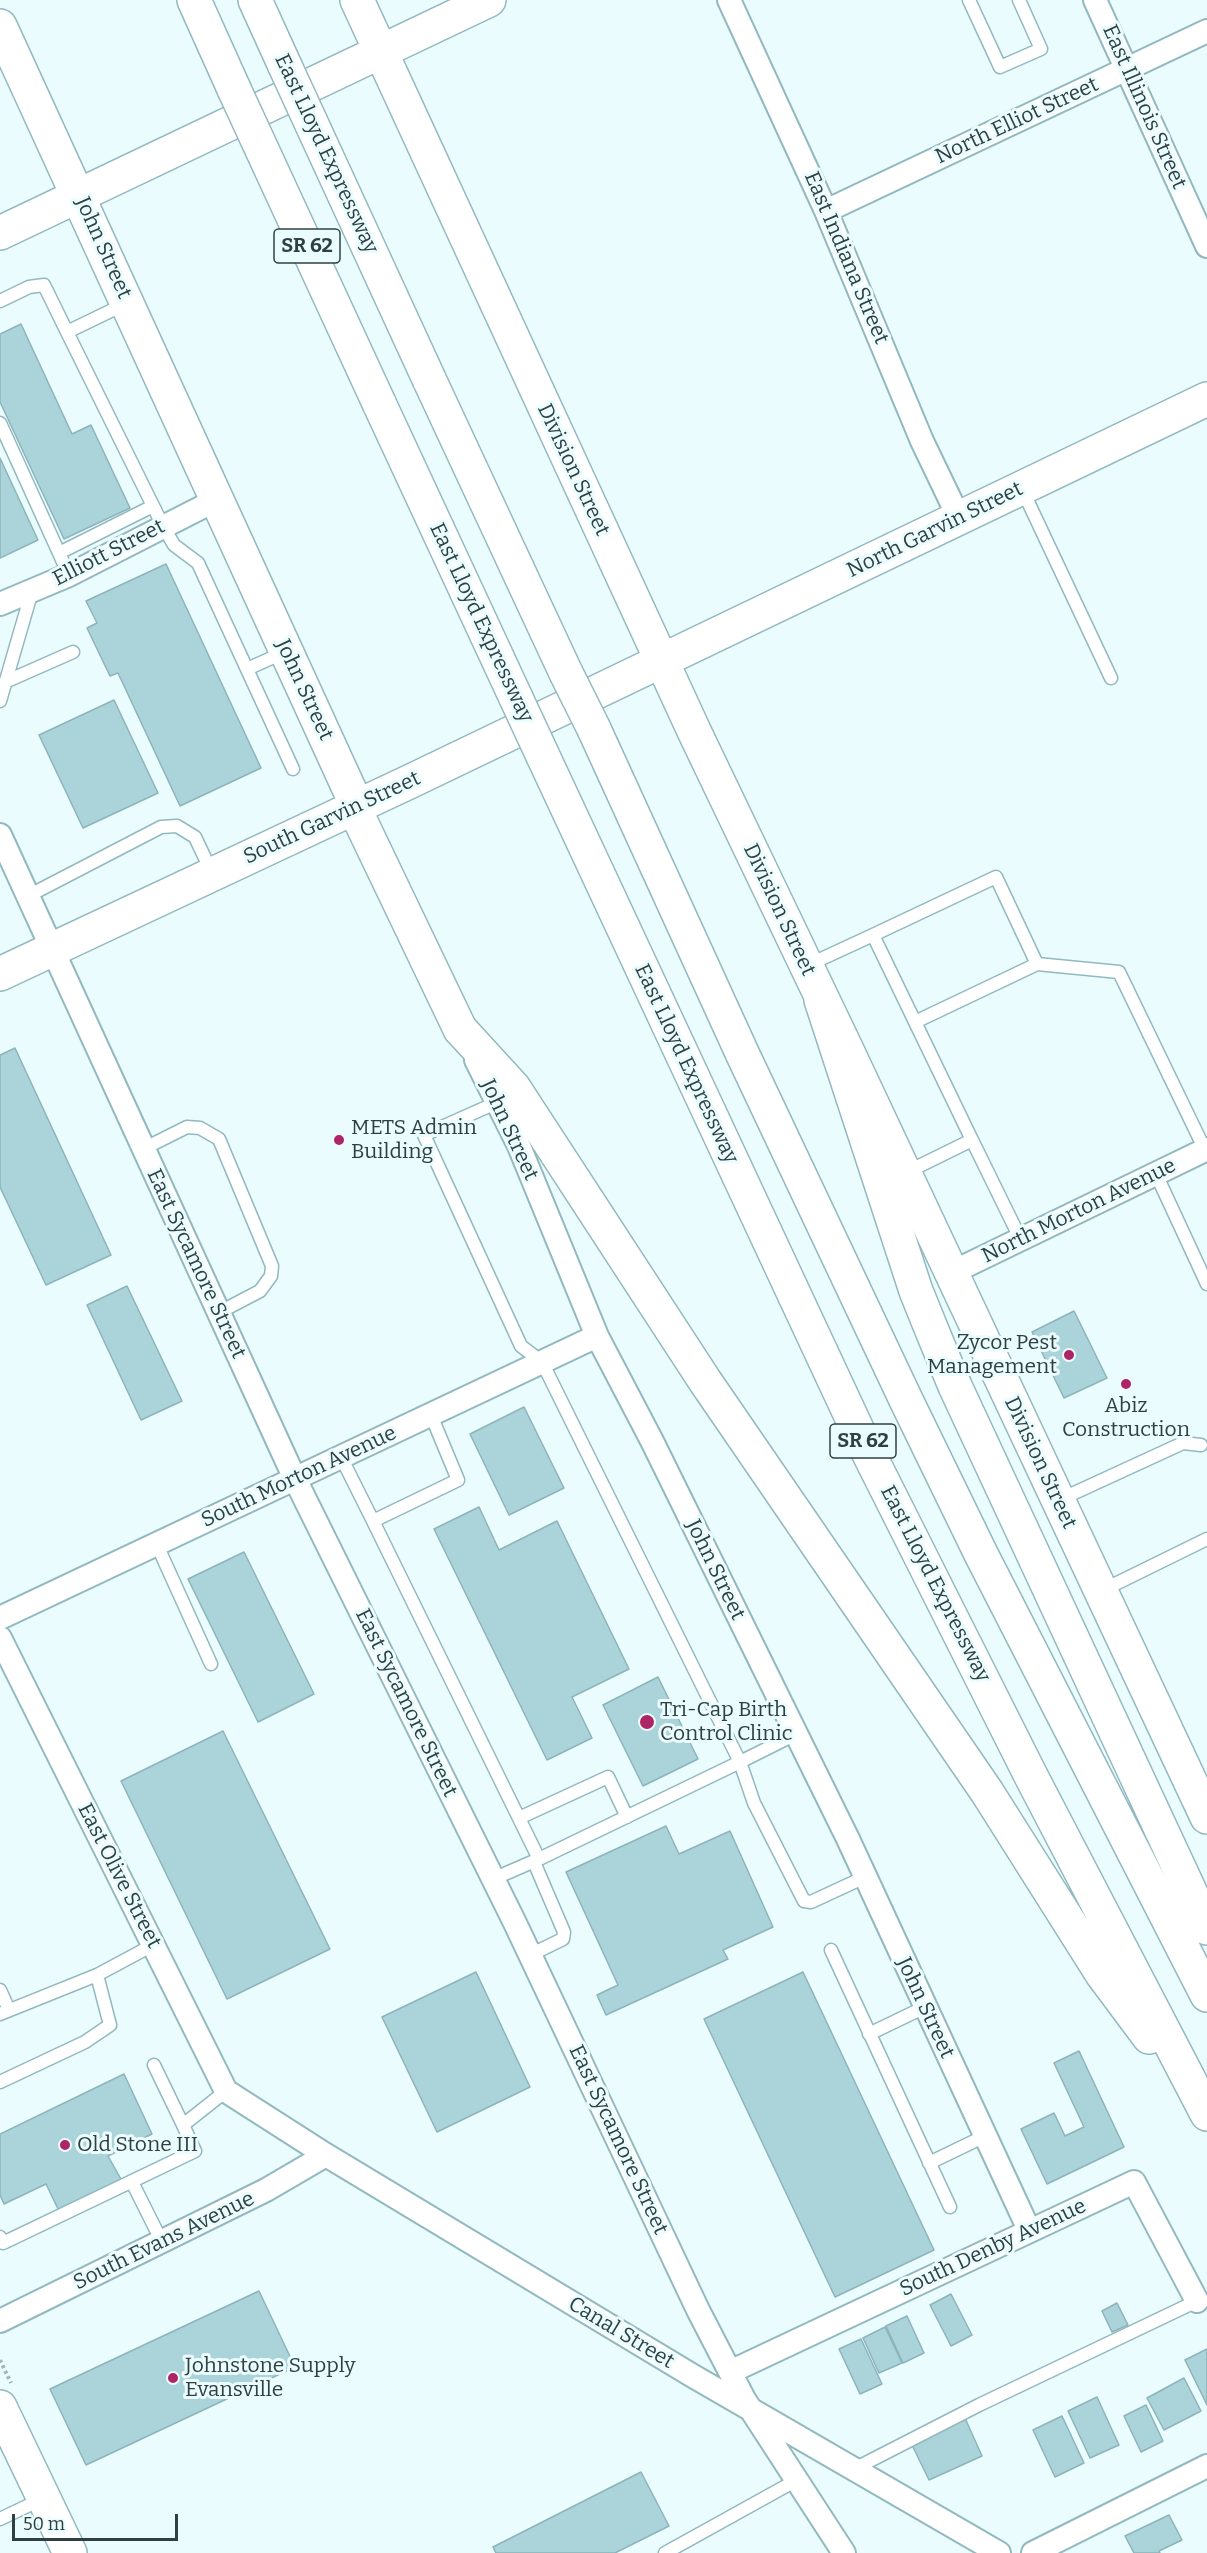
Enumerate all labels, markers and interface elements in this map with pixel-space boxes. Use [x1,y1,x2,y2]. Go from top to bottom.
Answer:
street label: East Illinois Street [1097,21,1191,193]
street label: East Lloyd Expressway [269,50,383,258]
street label: North Elliot Street [932,72,1102,170]
street label: East Indiana Street [798,168,894,348]
street label: John Street [69,193,137,303]
road number: SR 62 [274,229,340,263]
street label: Division Street [531,400,615,540]
street label: North Garvin Street [843,477,1027,583]
street label: Elliott Street [49,514,169,592]
street label: East Lloyd Expressway [424,519,538,727]
street label: John Street [270,635,338,745]
street label: South Garvin Street [240,766,424,870]
street label: Division Street [737,840,821,980]
street label: East Lloyd Expressway [629,960,743,1168]
street label: John Street [475,1075,543,1185]
place label: METS Admin Building [351,1115,477,1165]
marker: METS Admin Building [332,1133,346,1147]
street label: North Morton Avenue [978,1153,1180,1269]
street label: East Sycamore Street [141,1165,251,1363]
place label: Zycor Pest Management [927,1330,1057,1380]
marker: Zycor Pest Management [1062,1348,1076,1362]
marker: Abiz Construction [1119,1377,1133,1391]
street label: Division Street [998,1393,1082,1533]
place label: Abiz Construction [1062,1393,1190,1443]
street label: South Morton Avenue [197,1421,401,1533]
road number: SR 62 [830,1424,896,1458]
street label: East Lloyd Expressway [874,1481,996,1687]
street label: John Street [680,1516,750,1624]
street label: East Sycamore Street [349,1605,463,1801]
place label: Tri-Cap Birth Control Clinic [660,1697,793,1747]
marker: Tri-Cap Birth Control Clinic [638,1713,656,1731]
street label: East Olive Street [72,1799,166,1953]
street label: John Street [891,1953,959,2063]
street label: East Sycamore Street [563,2041,673,2239]
place label: Old Stone III [77,2132,198,2158]
marker: Old Stone III [58,2138,72,2152]
street label: South Evans Avenue [70,2186,258,2296]
street label: South Denby Avenue [896,2194,1090,2302]
street label: Canal Street [564,2292,678,2374]
place label: Johnstone Supply Evansville [185,2353,356,2403]
marker: Johnstone Supply Evansville [166,2371,180,2385]
scale bar [15,2502,182,2540]
text: 50 m [23,2513,65,2535]

